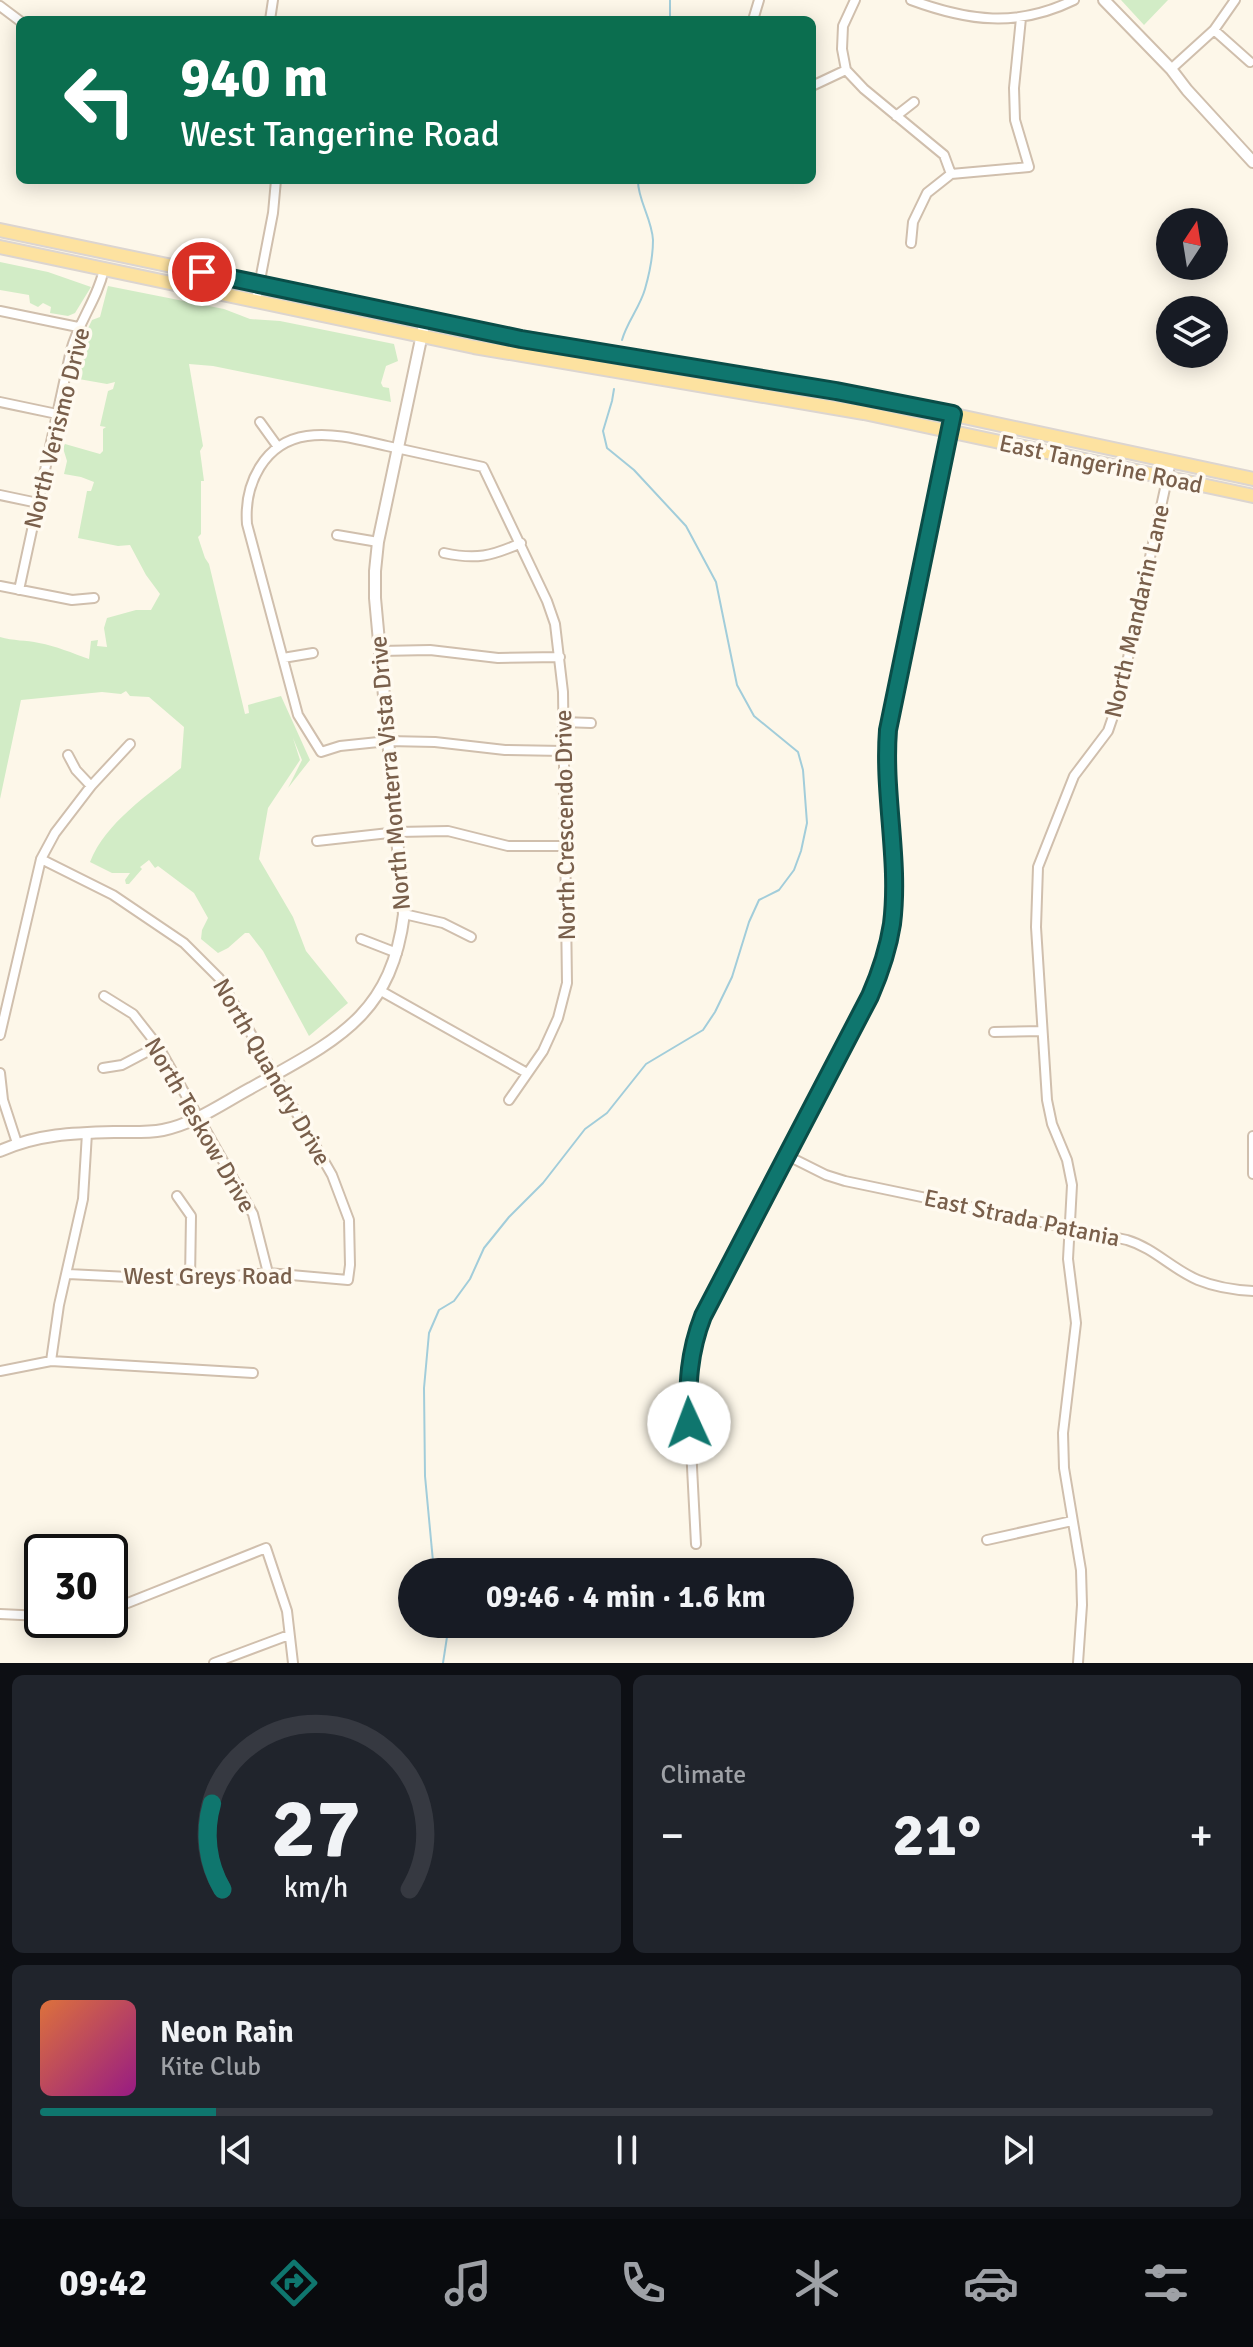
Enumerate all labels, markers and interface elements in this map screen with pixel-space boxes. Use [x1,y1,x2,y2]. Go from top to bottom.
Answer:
text: 940 m [180,43,328,112]
icon: left [48,48,152,152]
text: West Tangerine Road [180,112,500,157]
north arrow [1156,208,1228,280]
map controls [1156,208,1228,368]
pin [168,238,236,306]
icon: arrive [180,250,224,294]
button: layers [1156,296,1228,368]
street label: North Verismo Drive [17,324,97,532]
street label: East Tangerine Road [997,428,1205,500]
street label: North Mandarin Lane [1098,501,1176,721]
street label: North Monterra Vista Drive [363,635,417,911]
street label: North Crescendo Drive [548,709,582,941]
street label: North Quandry Drive [206,973,338,1171]
street label: North Teskow Drive [138,1032,262,1218]
street label: East Strada Patania [921,1183,1123,1253]
street label: West Greys Road [123,1261,293,1291]
position arrow [647,1381,731,1465]
speed limit sign: 30 [24,1534,128,1638]
text: 09:46 · 4 min · 1.6 km [486,1579,766,1616]
text: Climate [661,1759,746,1791]
text: 27 [271,1778,361,1880]
text: 21° [892,1799,981,1873]
text: − [661,1809,684,1863]
text: + [1189,1809,1213,1863]
text: km/h [284,1870,349,1905]
text: Neon Rain [160,2014,294,2051]
text: Kite Club [160,2051,261,2083]
icon: previous [214,2128,258,2172]
icon: pause [605,2128,649,2172]
icon: next [996,2128,1040,2172]
icon: directions [266,2255,322,2311]
icon: music [440,2255,496,2311]
icon: phone [615,2255,671,2311]
icon: climate [789,2255,845,2311]
icon: car [963,2255,1019,2311]
icon: filters [1138,2255,1194,2311]
text: 09:42 [59,2261,148,2306]

